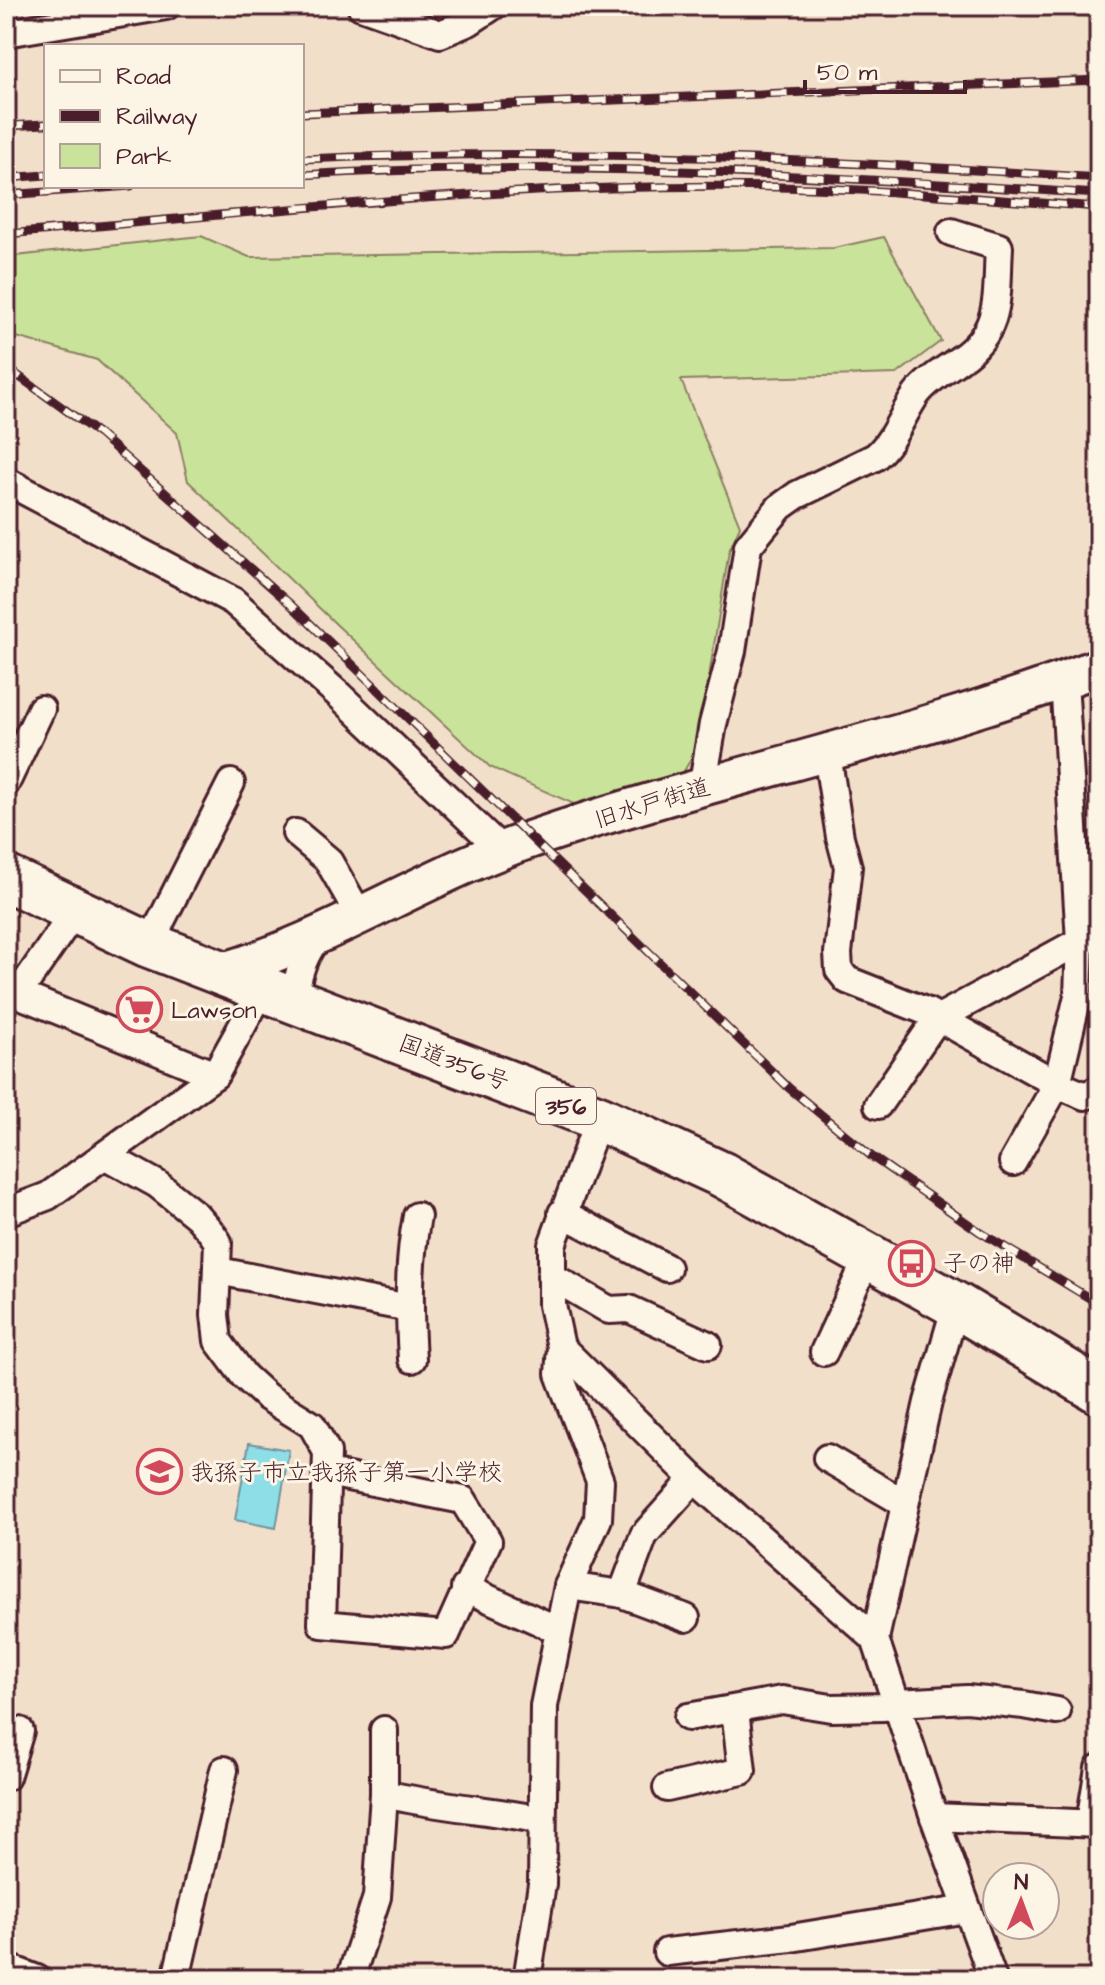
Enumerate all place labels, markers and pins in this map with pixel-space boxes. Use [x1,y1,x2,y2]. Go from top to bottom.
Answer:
supermarket icon: Lawson [116,986,164,1034]
place label: Lawson [171,994,257,1028]
bus stop icon: 子の神 [888,1239,936,1287]
place label: 子の神 [943,1247,1015,1281]
school or university icon: 我孫子市立我孫子第一小学校 [135,1448,183,1496]
place label: 我孫子市立我孫子第一小学校 [190,1456,502,1490]

